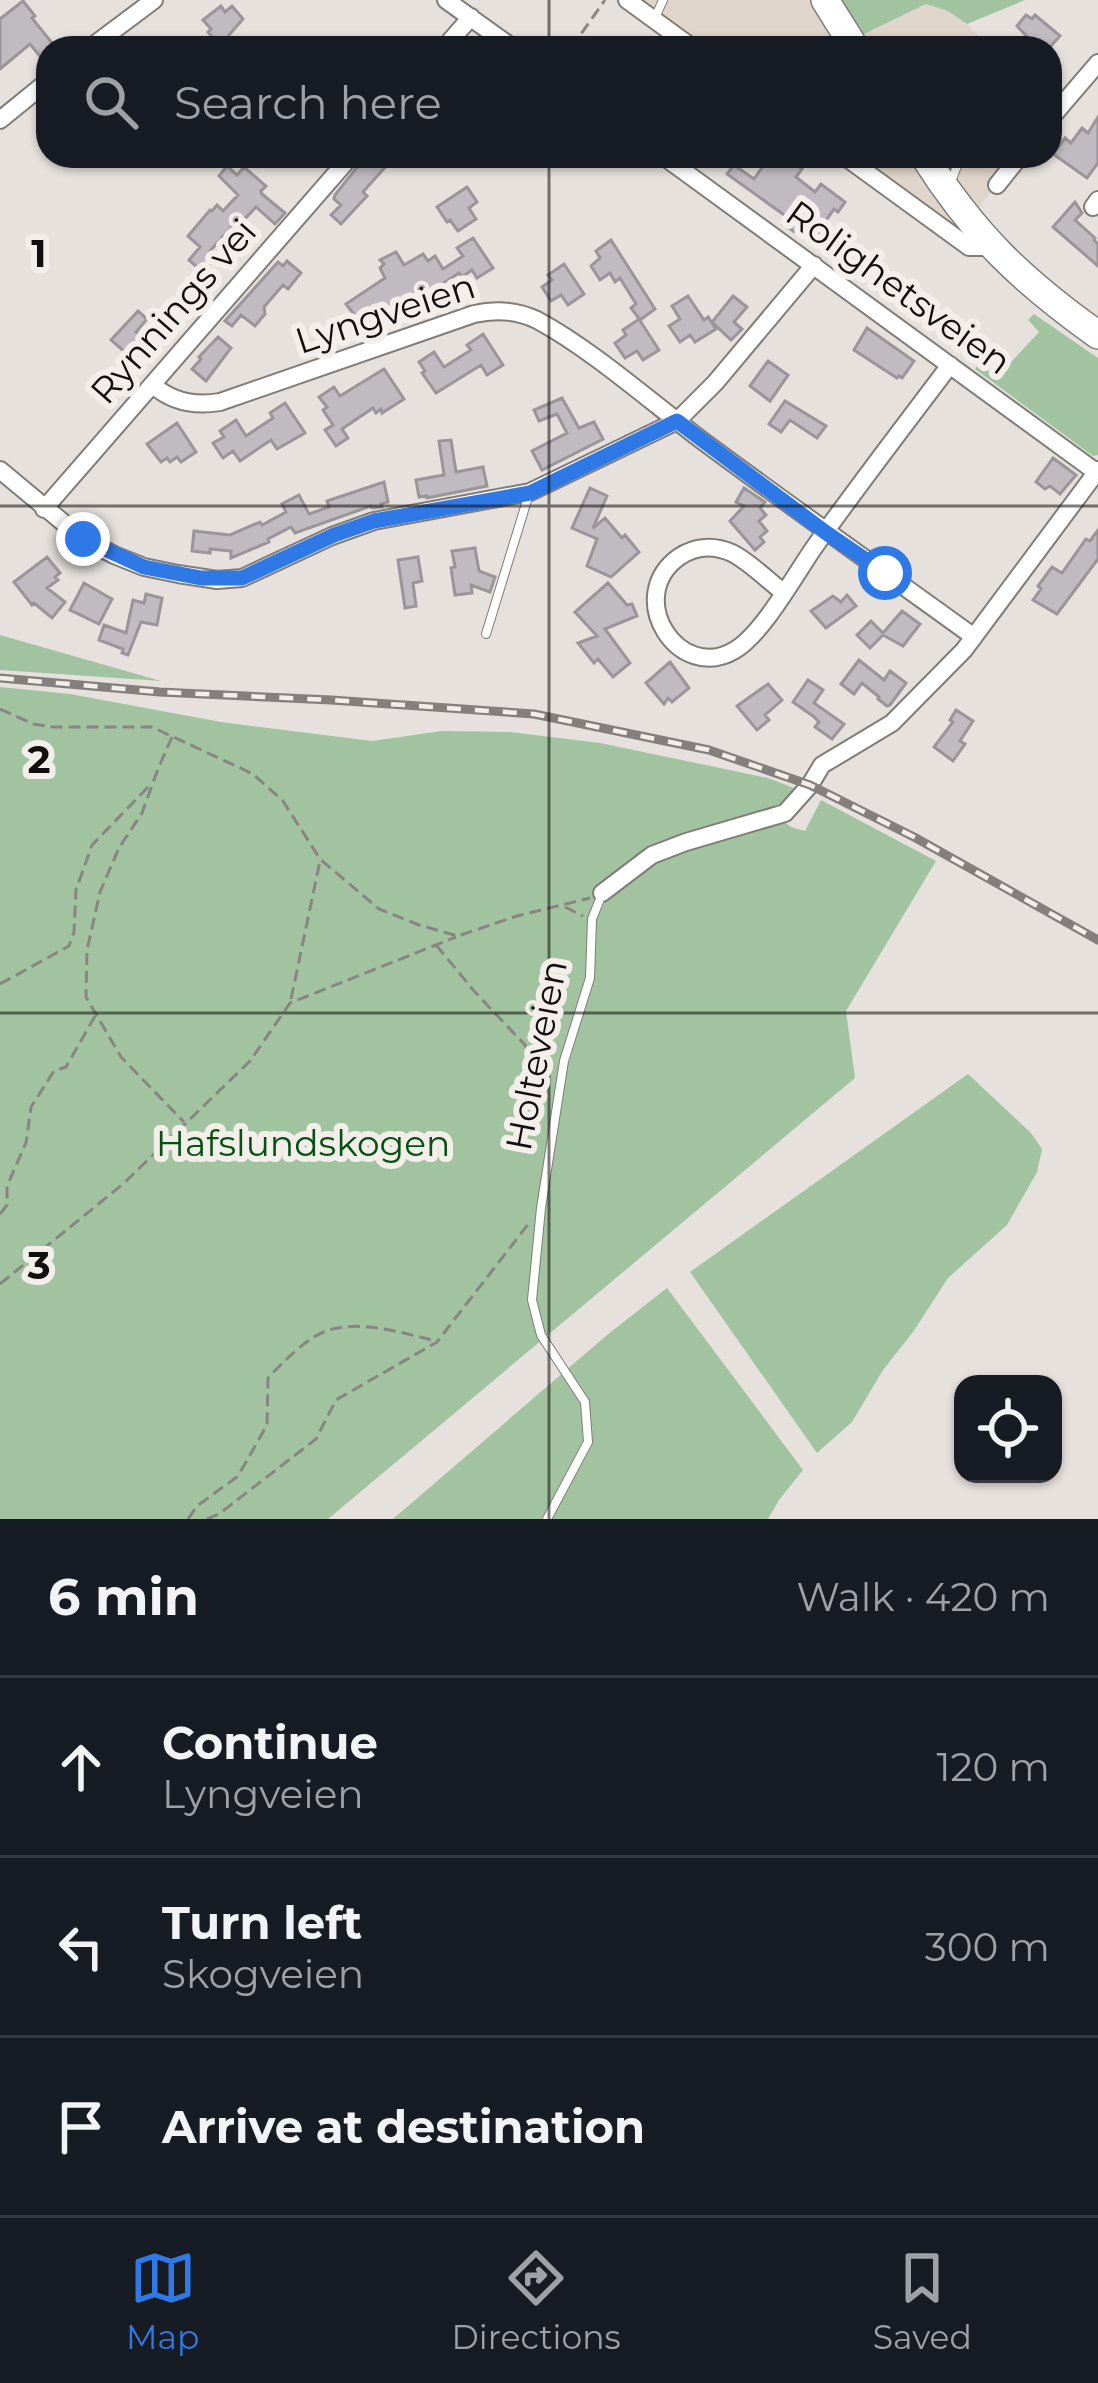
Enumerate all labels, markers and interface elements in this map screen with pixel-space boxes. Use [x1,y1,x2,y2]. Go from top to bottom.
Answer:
search box [36,36,1062,168]
icon: search [78,69,144,135]
text: Search here [174,75,442,130]
street label: Rolighetsveien [778,191,1020,383]
street label: Rynnings vei [81,210,265,412]
text: 1 [31,229,47,277]
street label: Lyngveien [290,263,480,363]
route end [56,512,110,566]
route start [858,546,912,600]
text: 2 [27,735,51,783]
street label: Holteveien [496,956,576,1154]
park label: Hafslundskogen [156,1121,450,1165]
text: 3 [26,1241,51,1289]
map controls [954,1375,1062,1483]
button: locate [954,1375,1062,1483]
text: 6 min [48,1566,199,1628]
text: Walk · 420 m [797,1573,1050,1621]
text: Continue [162,1715,378,1770]
icon: ahead [48,1734,114,1800]
text: 120 m [936,1743,1050,1791]
text: Lyngveien [162,1770,364,1818]
text: Turn left [162,1895,362,1950]
icon: left [48,1914,114,1980]
text: 300 m [925,1923,1050,1971]
text: Skogveien [162,1950,364,1998]
icon: arrive [48,2094,114,2160]
text: Arrive at destination [162,2099,645,2154]
tab: Map [126,2245,199,2357]
tab: Directions [452,2245,621,2357]
tab: Saved [873,2245,972,2357]

